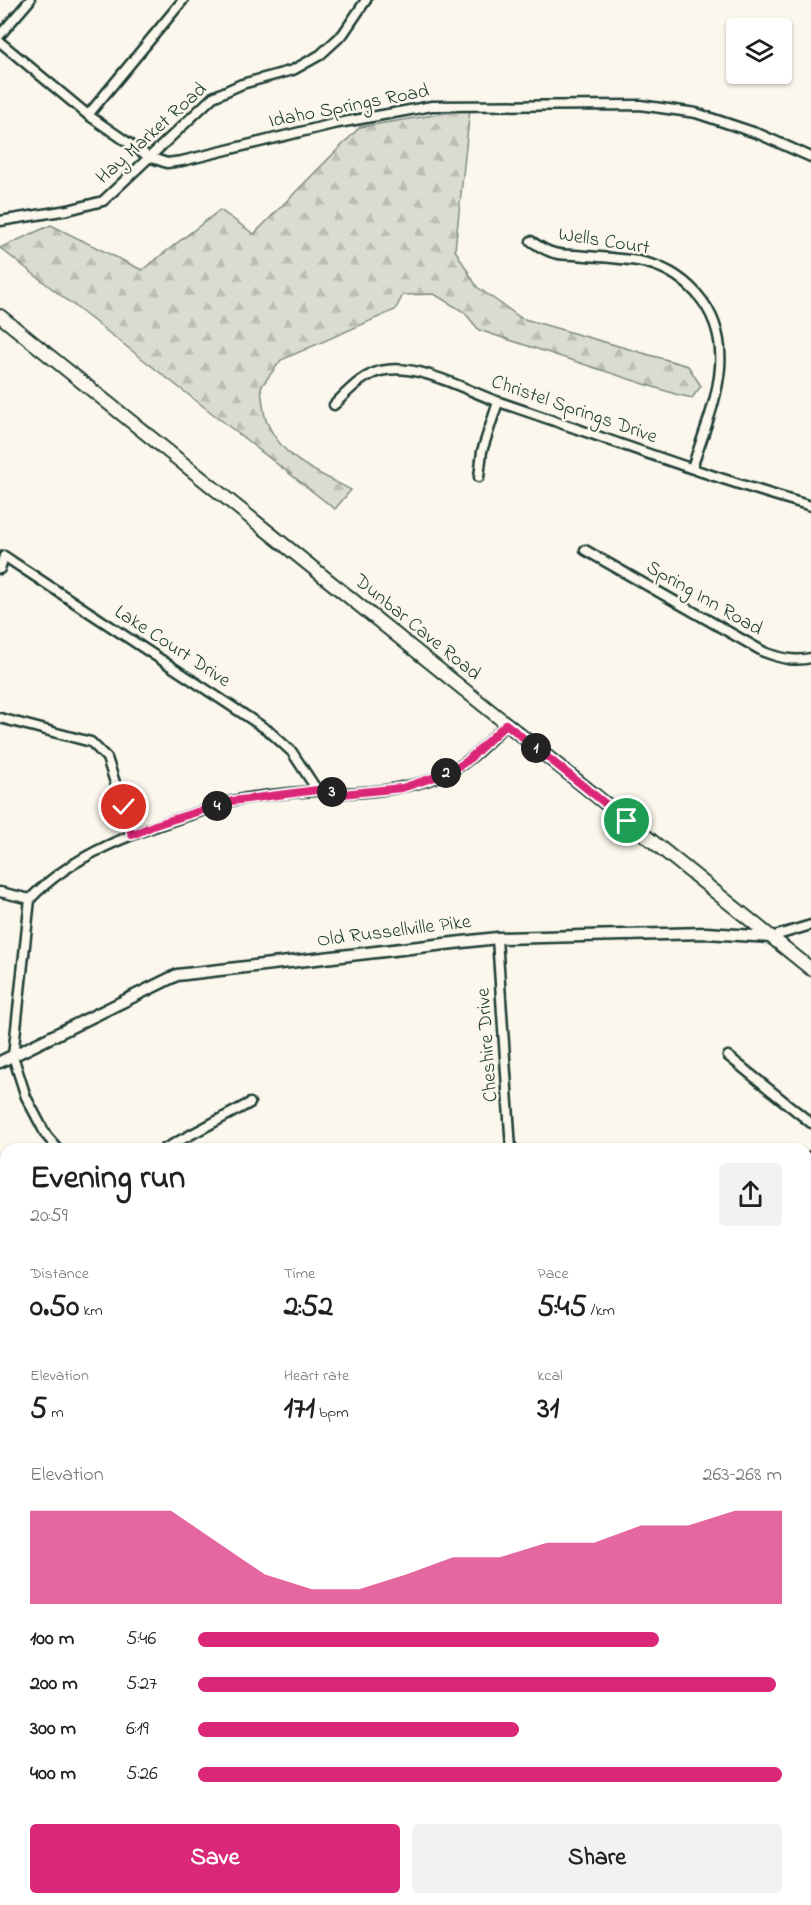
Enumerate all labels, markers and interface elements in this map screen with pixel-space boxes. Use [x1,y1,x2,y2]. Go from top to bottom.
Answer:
map controls [726,18,792,84]
button: layers [726,18,792,84]
street label: Hay Market Road [90,76,214,192]
street label: Idaho Springs Road [266,77,432,138]
street label: Wells Court [556,220,652,264]
street label: Christel Springs Drive [487,368,661,453]
street label: Spring Inn Road [640,554,768,645]
street label: Dunbar Cave Road [346,567,487,688]
street label: Lake Court Drive [108,599,236,695]
pin: 1 [521,733,551,763]
text: 1 [533,736,539,760]
pin: 2 [431,758,461,788]
text: 2 [442,761,450,785]
pin: 3 [317,777,347,807]
text: 3 [329,780,335,804]
pin [98,781,149,832]
icon: check [107,790,140,823]
pin: 4 [202,791,232,821]
text: 4 [214,794,220,818]
pin [601,795,652,846]
icon: arrive [610,804,643,837]
street label: Old Russellville Pike [315,908,473,956]
street label: Cheshire Drive [470,987,506,1103]
text: Evening run [30,1155,185,1203]
button: share [719,1163,782,1226]
text: 20:59 [30,1202,68,1231]
text: Distance [30,1262,89,1286]
text: Time [284,1262,315,1286]
text: Pace [537,1262,569,1286]
text: 0.50 [30,1286,79,1330]
text: 2:52 [284,1286,333,1330]
text: 5:45 [537,1286,587,1330]
text: km [79,1299,103,1323]
text: /km [587,1299,615,1323]
text: Elevation [30,1364,89,1388]
text: Heart rate [284,1364,349,1388]
text: kcal [537,1364,563,1388]
text: 5 [30,1388,47,1432]
text: 171 [284,1388,315,1432]
text: 31 [537,1388,559,1432]
text: m [47,1401,64,1425]
text: bpm [315,1401,349,1425]
text: Elevation [30,1461,104,1490]
text: 263–268 m [702,1461,782,1490]
text: 100 m [30,1625,74,1654]
text: 5:46 [126,1625,156,1654]
text: 200 m [30,1670,78,1699]
text: 5:27 [126,1670,157,1699]
text: 300 m [30,1715,76,1744]
text: 6:19 [126,1715,149,1744]
text: 400 m [30,1760,76,1789]
text: 5:26 [126,1760,158,1789]
button: Save [30,1824,400,1893]
button: Share [412,1824,782,1893]

